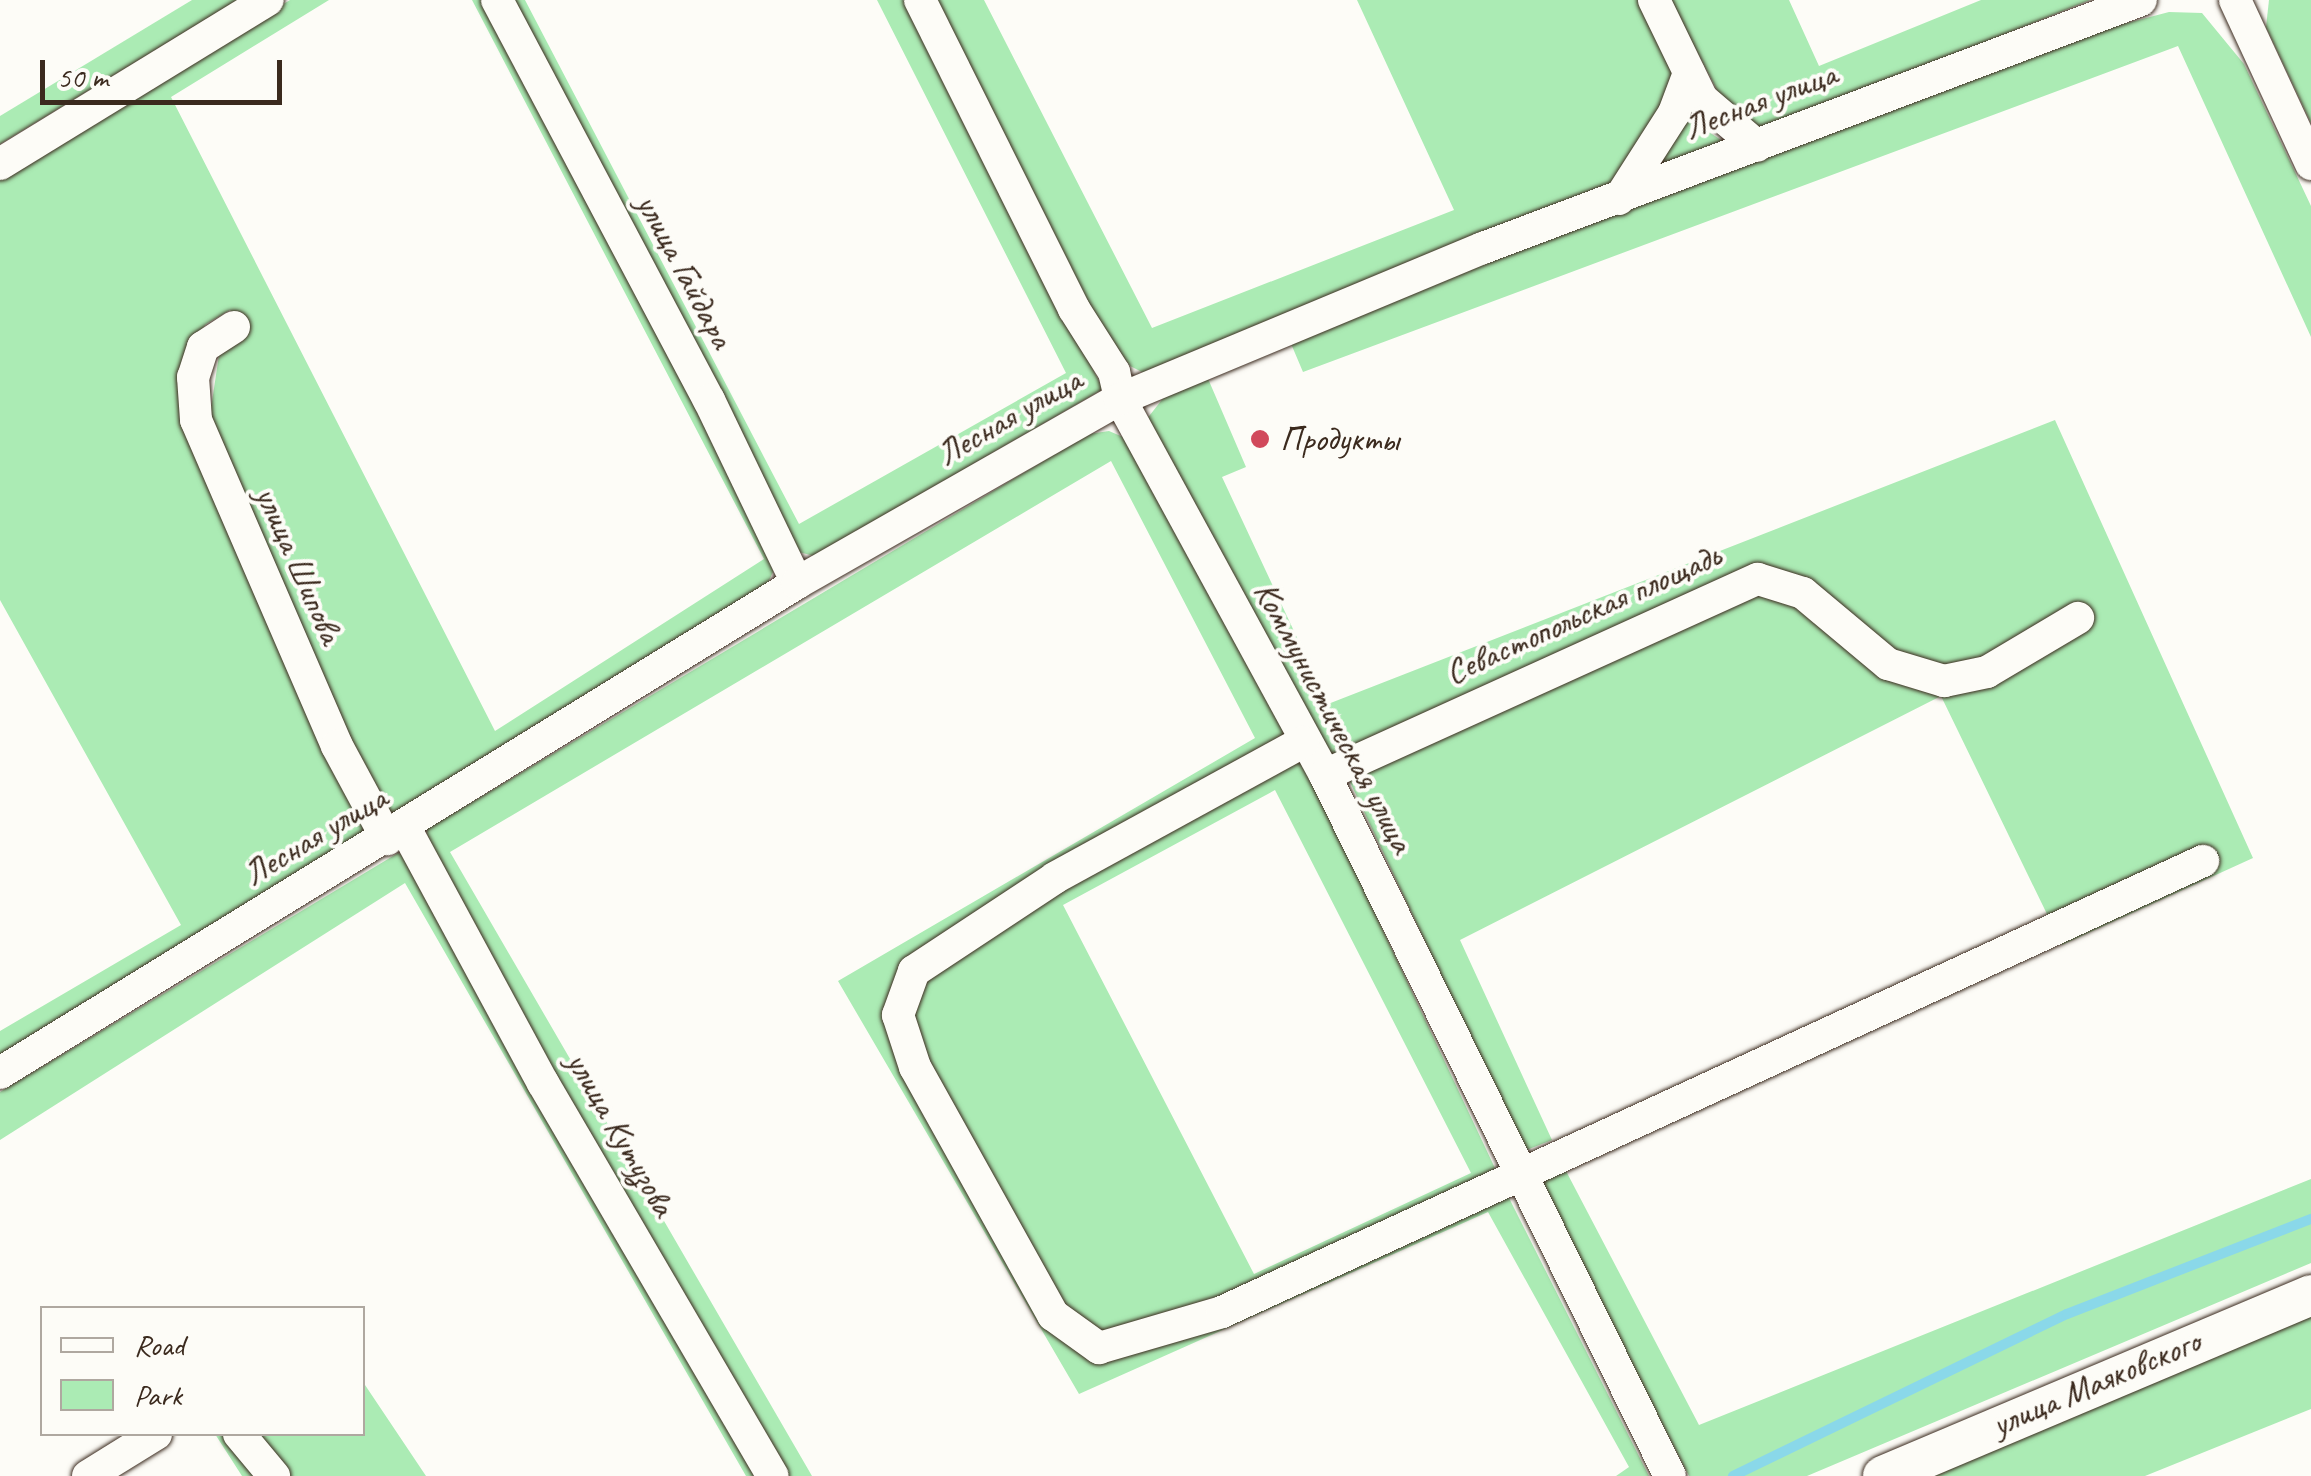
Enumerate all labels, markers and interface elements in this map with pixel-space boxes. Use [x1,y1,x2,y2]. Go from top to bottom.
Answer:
scale bar [45,40,288,102]
street label: Лесная улица [1678,53,1842,149]
text: 50 m [57,58,108,96]
street label: улица Гайдара [627,187,743,355]
street label: Лесная улица [929,359,1089,475]
place label: Продукты [1280,418,1399,460]
marker: Продукты [1249,428,1271,450]
street label: улица Шипова [246,480,352,650]
street label: Севастопольская площадь [1440,535,1726,693]
street label: Коммунистическая улица [1244,573,1424,861]
street label: Лесная улица [236,777,394,895]
street label: улица Кутузова [557,1044,685,1224]
legend [40,1306,365,1436]
street label: улица Маяковского [1985,1320,2207,1446]
text: Road [134,1326,184,1364]
text: Park [134,1376,182,1414]

